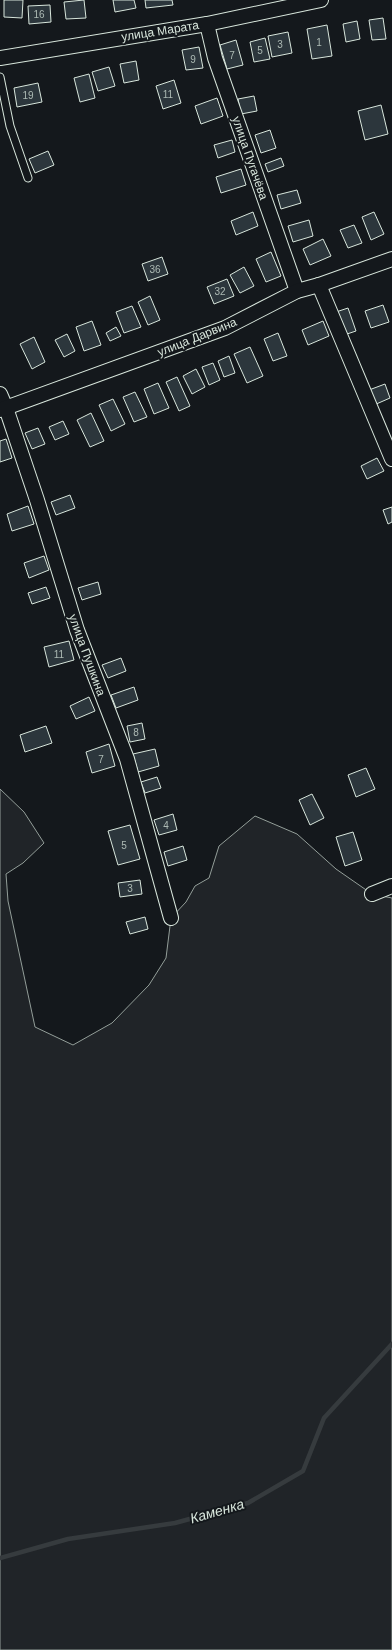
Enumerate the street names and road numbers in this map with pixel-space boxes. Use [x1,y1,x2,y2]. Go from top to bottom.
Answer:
street label: улица Марата [120,18,200,44]
street label: улица Пугачёва [229,114,271,202]
street label: улица Дарвина [155,315,239,359]
street label: улица Пушкина [66,612,108,698]

